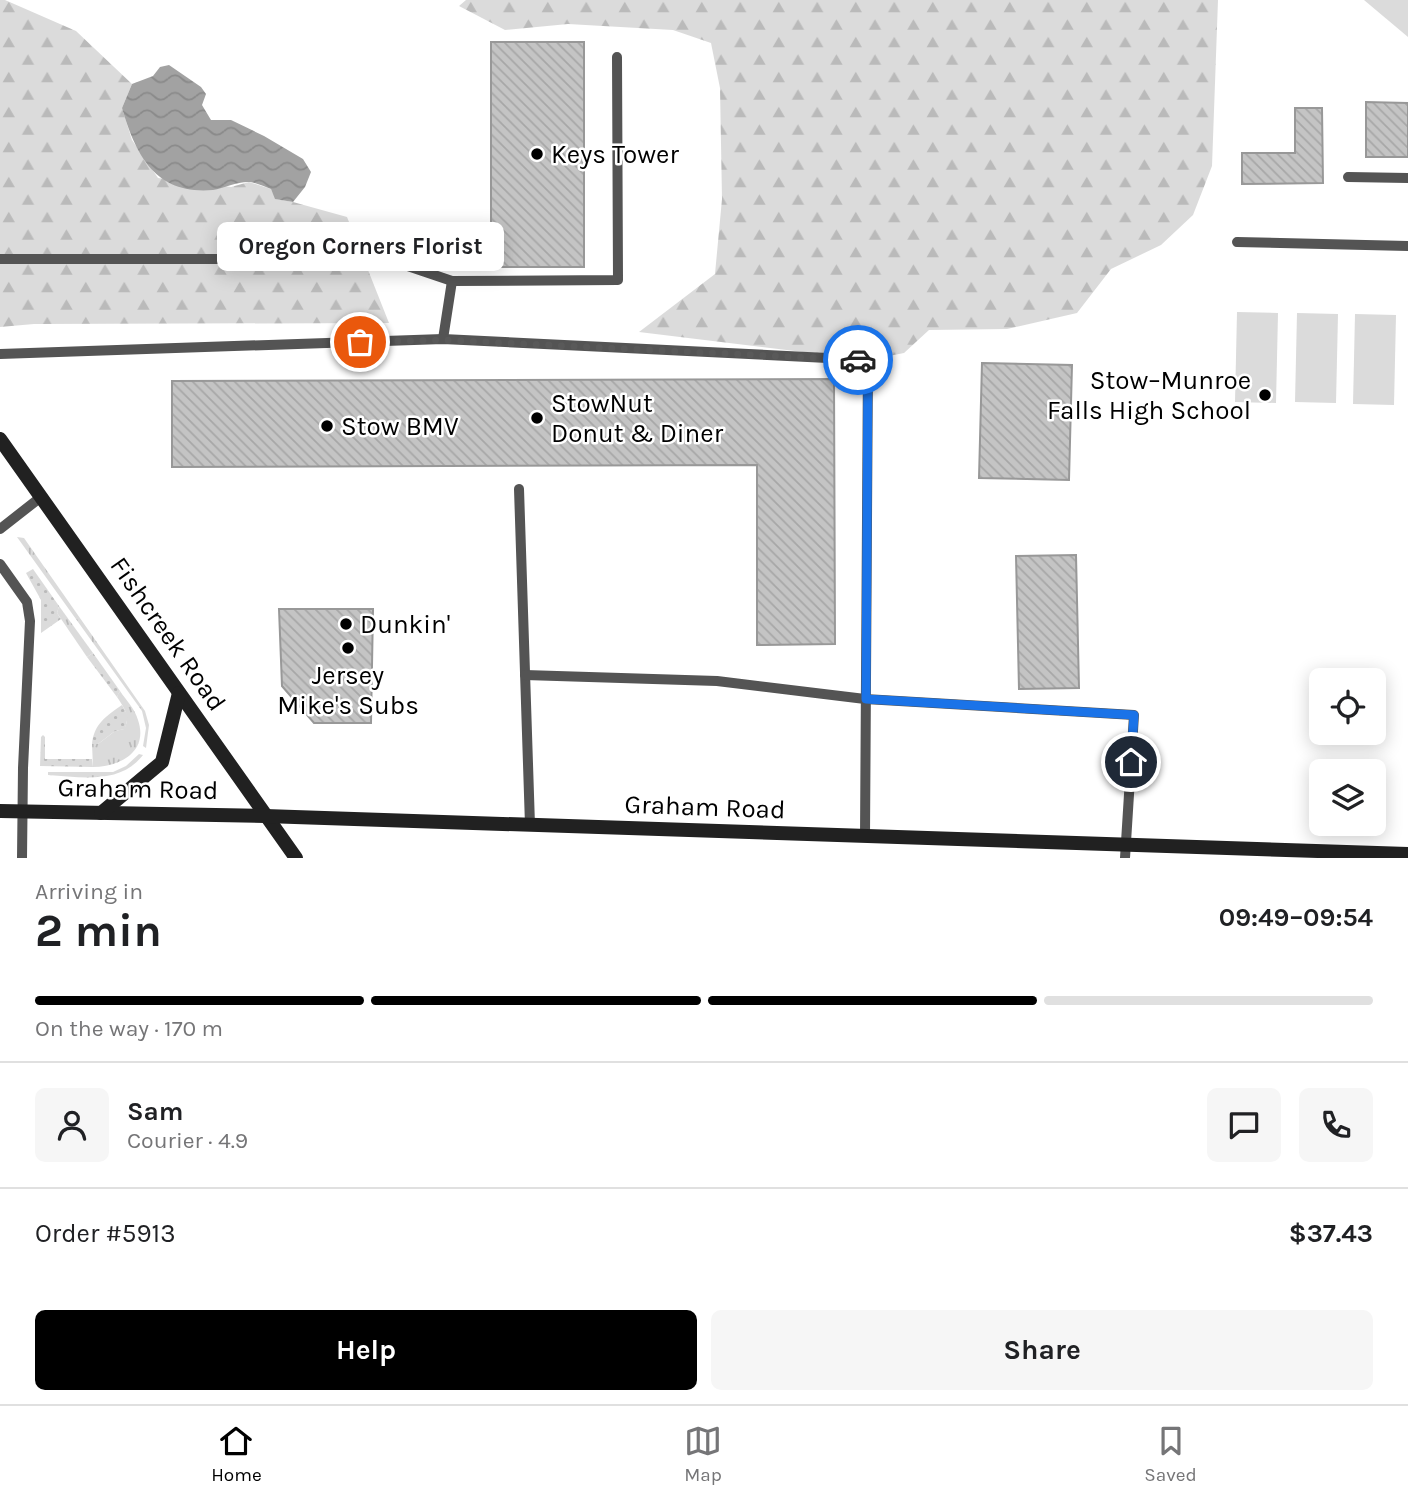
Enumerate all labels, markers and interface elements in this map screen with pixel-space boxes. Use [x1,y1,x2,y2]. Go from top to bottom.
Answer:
place label: Keys Tower [551,139,679,170]
marker: Keys Tower [529,146,545,162]
callout: Oregon Corners Florist [216,223,504,272]
text: Oregon Corners Florist [239,233,482,260]
pin [330,312,390,372]
icon: bag [341,323,379,361]
courier [823,325,893,395]
icon: car [839,341,877,379]
place label: Stow–Munroe Falls High School [1047,365,1251,426]
marker: Stow–Munroe Falls High School [1257,387,1273,403]
place label: StowNut Donut & Diner [551,388,724,449]
marker: StowNut Donut & Diner [529,410,545,426]
place label: Stow BMV [341,411,459,442]
marker: Stow BMV [319,418,335,434]
street label: Fishcreek Road [103,551,233,717]
place label: Dunkin' [360,609,450,640]
marker: Dunkin' [338,616,354,632]
marker: Jersey Mike's Subs [340,640,356,656]
place label: Jersey Mike's Subs [277,660,419,721]
map controls [1309,668,1386,836]
button: locate [1309,668,1386,745]
pin [1101,732,1161,792]
icon: home [1112,743,1150,781]
button: layers [1309,759,1386,836]
street label: Graham Road [57,772,219,806]
street label: Graham Road [624,789,786,825]
text: Arriving in [35,878,143,905]
text: 09:49–09:54 [1219,902,1373,933]
text: 2 min [35,904,162,958]
text: On the way · 170 m [35,1015,223,1042]
button: person [35,1088,109,1162]
button: chat [1207,1088,1281,1162]
button: phone [1299,1088,1373,1162]
text: Sam [127,1096,183,1127]
text: Courier · 4.9 [127,1127,248,1154]
text: Order #5913 [35,1218,175,1249]
text: $37.43 [1289,1218,1373,1249]
button: Help [35,1310,697,1390]
button: Share [711,1310,1373,1390]
tab: Home [211,1422,262,1486]
tab: Map [684,1422,722,1486]
tab: Saved [1144,1422,1197,1486]

